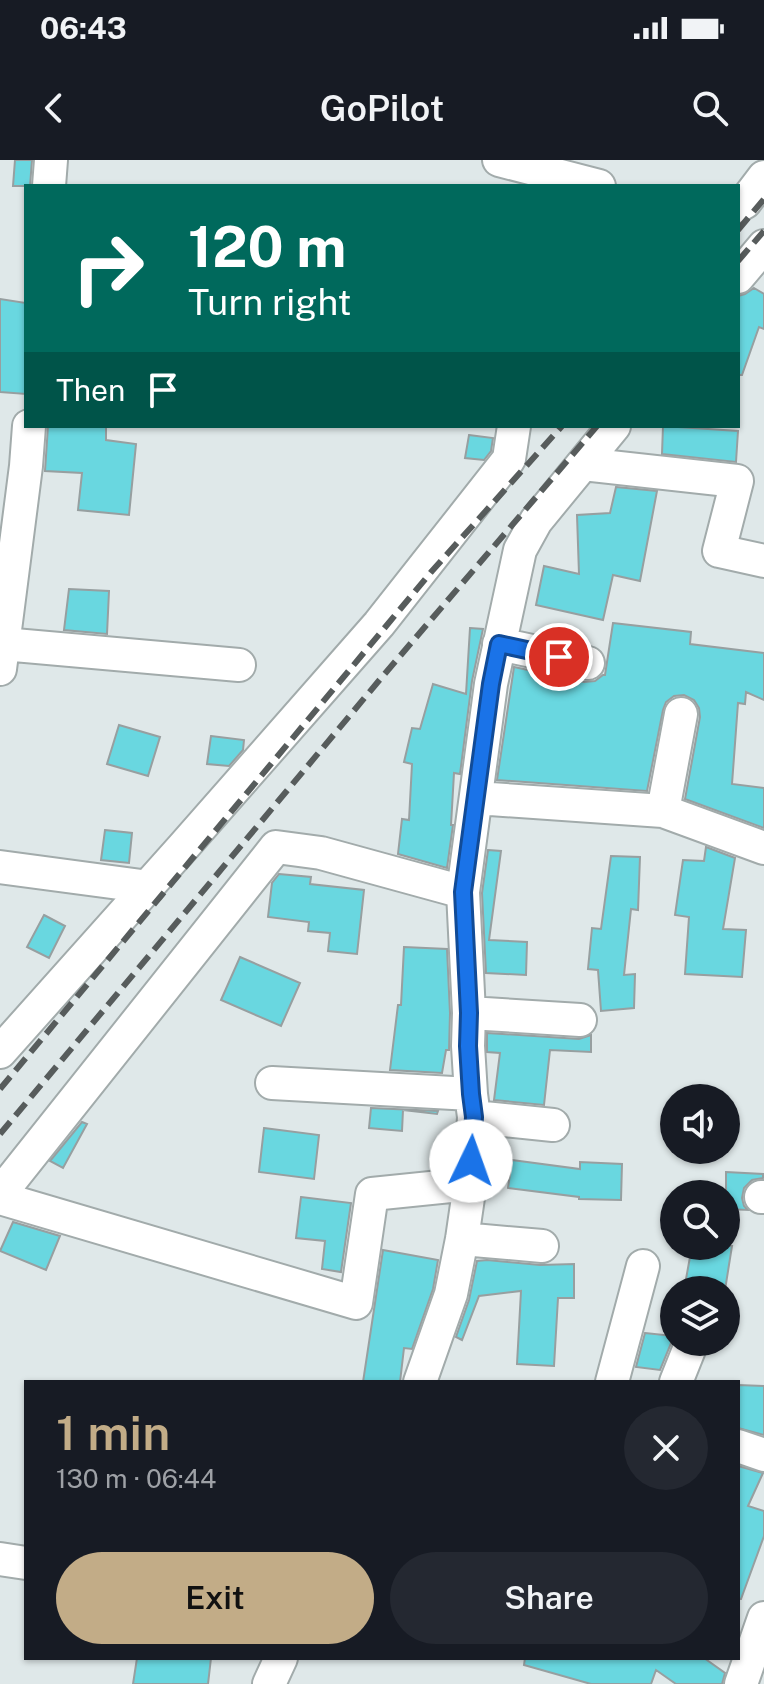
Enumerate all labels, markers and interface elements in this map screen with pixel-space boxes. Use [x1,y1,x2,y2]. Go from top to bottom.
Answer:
text: 06:43 [40,10,127,46]
icon: back [32,86,76,130]
icon: search [688,86,732,130]
text: GoPilot [320,87,444,129]
text: 120 m [188,214,346,280]
icon: right [56,216,160,320]
text: Turn right [188,281,351,323]
icon: arrive [141,368,185,412]
text: Then [56,372,125,408]
pin [525,623,593,691]
icon: arrive [537,635,581,679]
map controls [660,1084,740,1356]
button: sound [660,1084,740,1164]
position arrow [429,1119,513,1203]
button: search [660,1180,740,1260]
button: layers [660,1276,740,1356]
text: 1 min [56,1404,170,1461]
button: close [624,1406,708,1490]
text: 130 m · 06:44 [56,1463,216,1494]
button: Exit [56,1552,374,1644]
button: Share [390,1552,708,1644]

